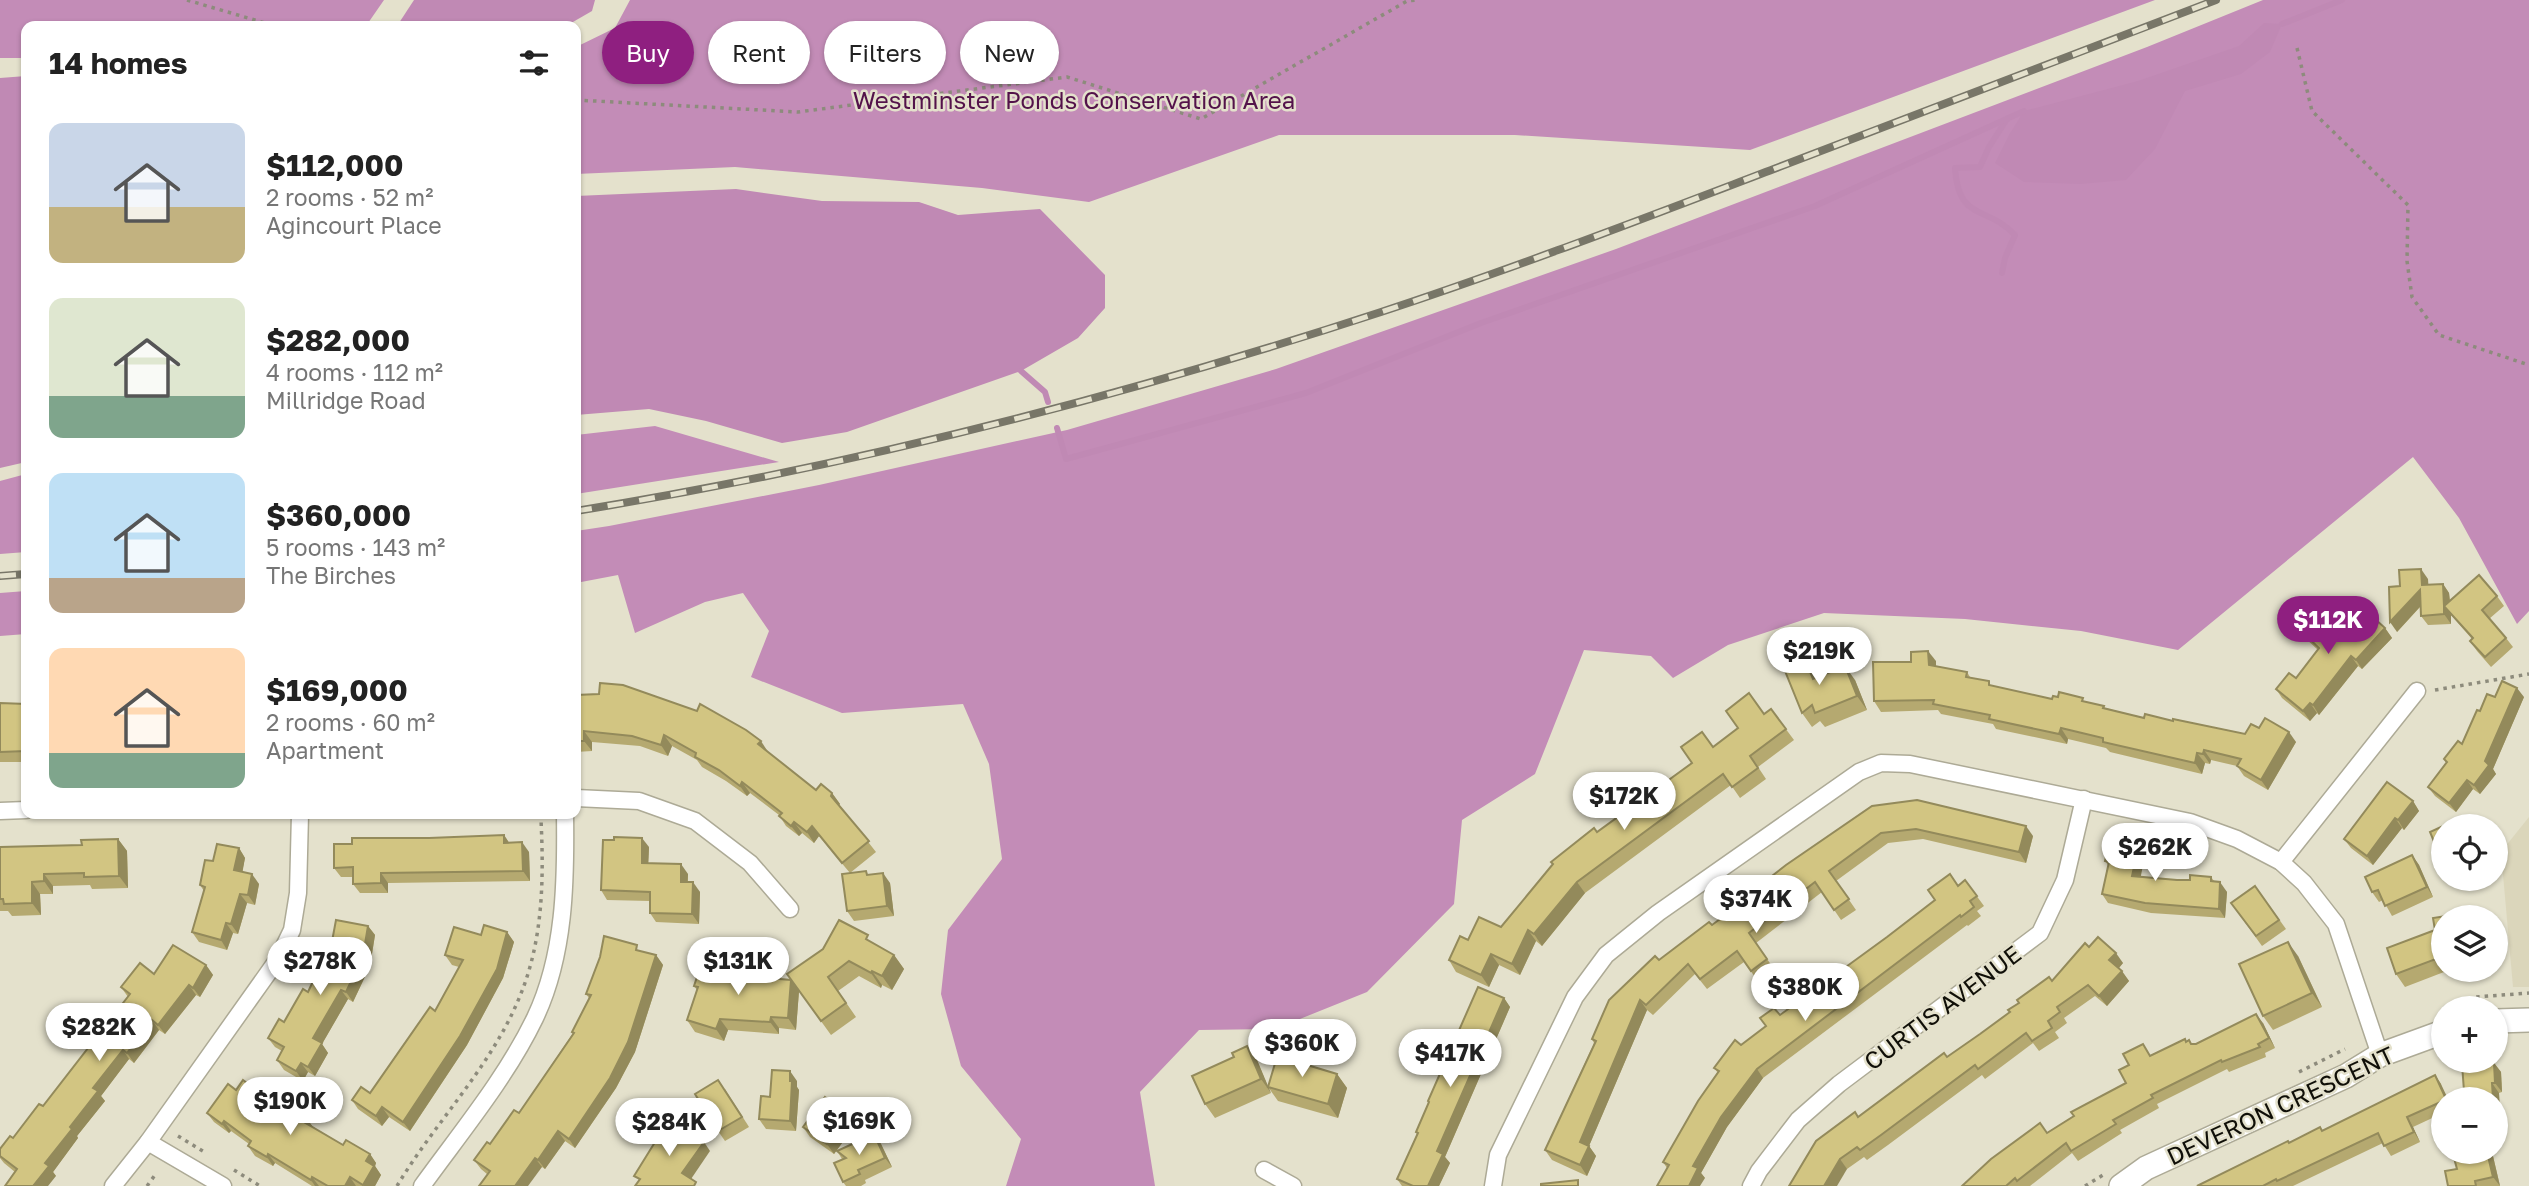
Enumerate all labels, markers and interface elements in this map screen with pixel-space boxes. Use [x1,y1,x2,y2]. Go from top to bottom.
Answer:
chip: Buy [602,21,694,84]
chip: Rent [708,21,810,84]
chip: Filters [824,21,946,84]
chip: New [960,21,1059,84]
icon: filters [515,44,553,82]
text: 14 homes [49,45,188,81]
park label: Westminster Ponds Conservation Area [853,85,1295,114]
text: $112,000 [266,147,403,183]
icon: home [105,151,189,235]
text: 2 rooms · 52 m² [266,183,433,211]
text: Agincourt Place [266,211,442,239]
text: $282,000 [266,322,410,358]
icon: home [105,326,189,410]
text: 4 rooms · 112 m² [266,358,443,386]
text: Millridge Road [266,386,426,414]
text: $360,000 [266,497,411,533]
icon: home [105,501,189,585]
text: 5 rooms · 143 m² [266,533,445,561]
text: The Birches [266,561,396,589]
pin: $112K [2279,596,2377,656]
text: $112K [2293,605,2363,633]
pin: $219K [1770,628,1868,687]
text: $219K [1783,636,1855,664]
text: $169,000 [266,672,408,708]
icon: home [105,676,189,760]
text: 2 rooms · 60 m² [266,708,435,736]
text: Apartment [266,736,384,764]
pin: $172K [1575,772,1673,832]
text: $172K [1589,781,1659,809]
map controls [2431,814,2508,1164]
button: locate [2431,814,2508,891]
pin: $262K [2106,824,2204,883]
text: $262K [2118,832,2192,860]
pin: $374K [1707,876,1805,935]
text: $374K [1719,884,1793,912]
button: layers [2431,905,2508,982]
pin: $278K [271,937,369,997]
pin: $131K [689,937,787,997]
street label: CURTIS AVENUE [1858,939,2026,1075]
text: $278K [283,946,357,974]
text: $131K [703,946,773,974]
pin: $380K [1756,964,1854,1023]
text: $380K [1767,972,1843,1000]
button: + [2431,996,2508,1073]
pin: $282K [50,1004,148,1063]
text: $282K [62,1012,136,1040]
pin: $360K [1253,1020,1351,1079]
text: $360K [1264,1028,1340,1056]
pin: $417K [1401,1030,1499,1089]
text: $417K [1415,1038,1485,1066]
street label: DEVERON CRESCENT [2162,1040,2398,1170]
pin: $190K [241,1078,339,1137]
text: $190K [253,1086,327,1114]
button: − [2431,1087,2508,1164]
pin: $284K [620,1098,718,1158]
pin: $169K [810,1098,908,1157]
text: $169K [822,1106,896,1134]
text: $284K [631,1107,707,1135]

